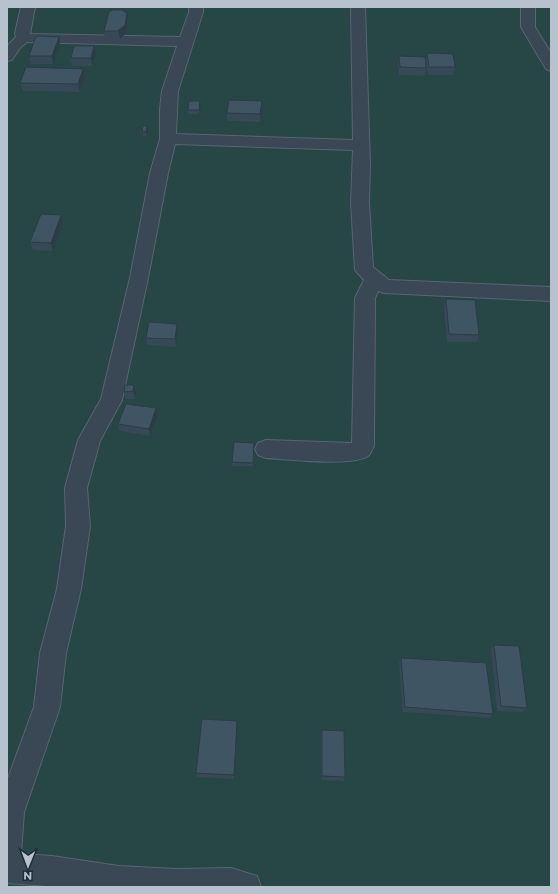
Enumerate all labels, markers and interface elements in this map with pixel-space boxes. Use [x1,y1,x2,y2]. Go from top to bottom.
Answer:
north arrow [8,846,48,886]
text: N [23,869,32,883]

